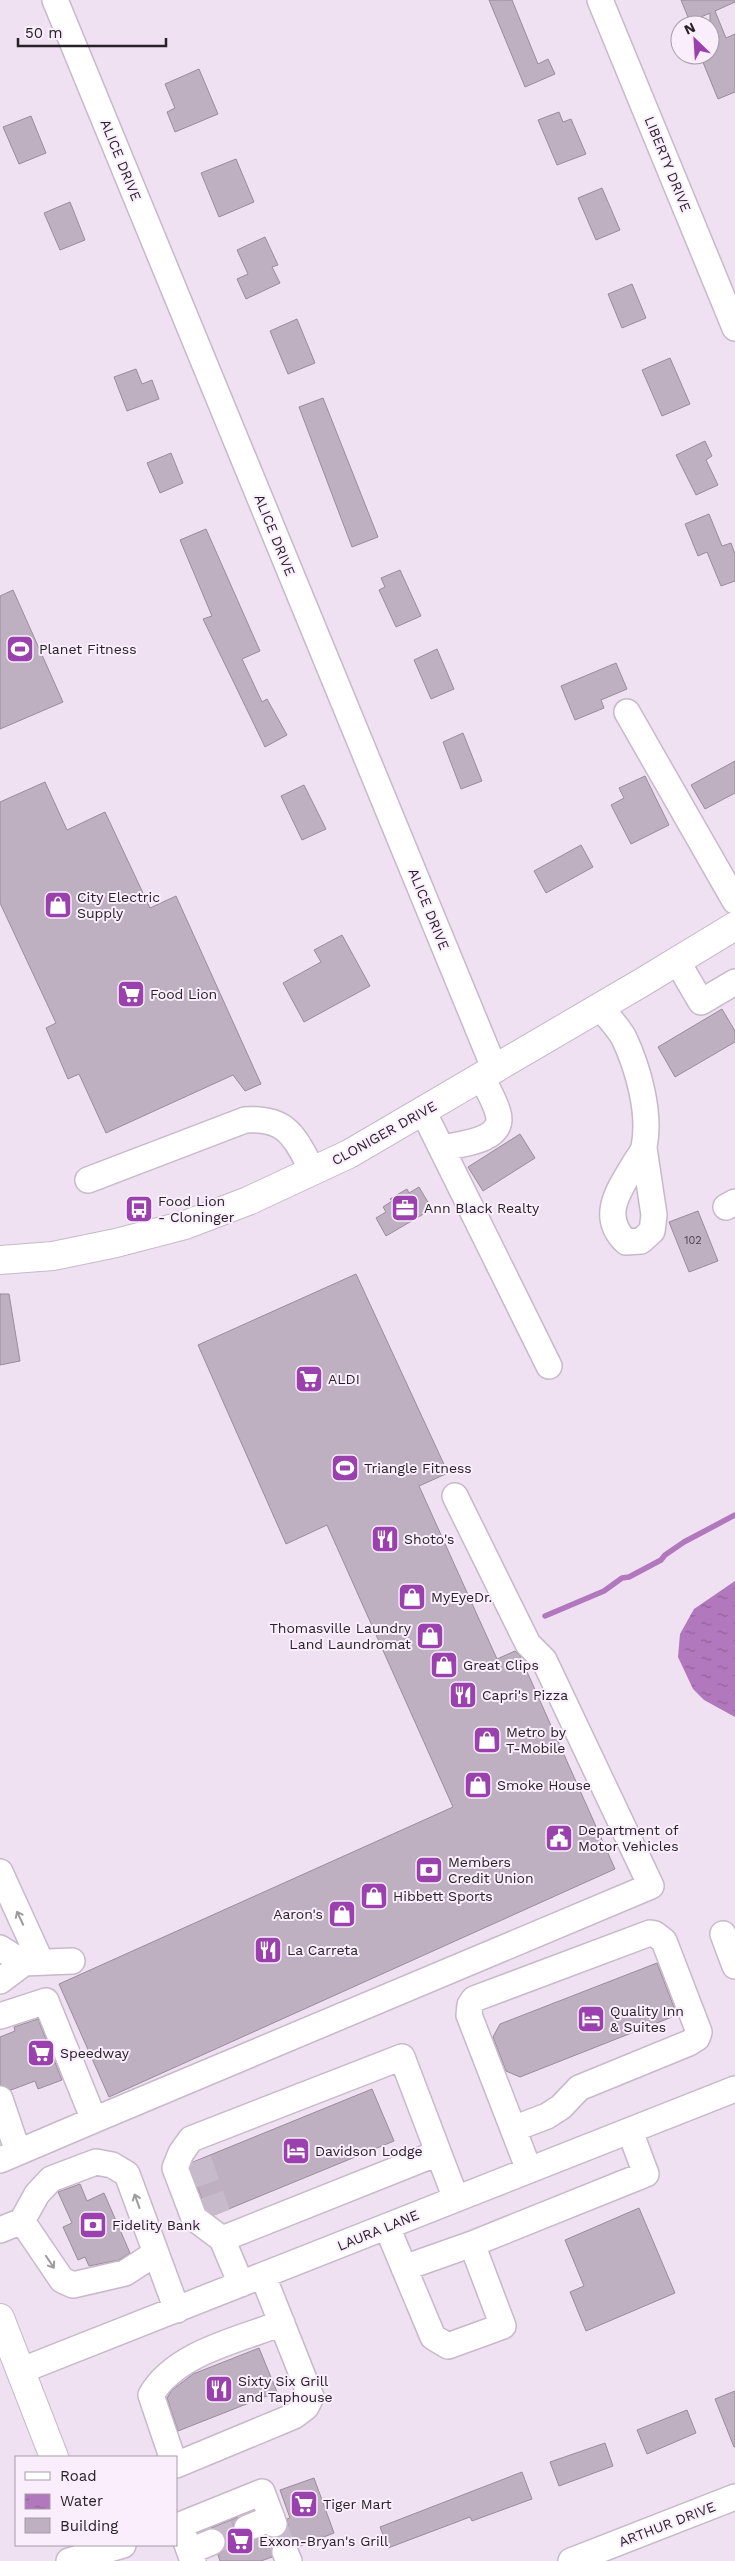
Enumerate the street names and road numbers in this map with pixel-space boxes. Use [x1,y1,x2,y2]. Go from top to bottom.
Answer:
street label: LIBERTY DRIVE [642,114,695,214]
street label: ALICE DRIVE [97,117,145,203]
street label: ALICE DRIVE [251,492,299,578]
street label: ALICE DRIVE [405,866,453,952]
street label: CLONIGER DRIVE [329,1098,439,1168]
street label: LAURA LANE [335,2206,421,2254]
street label: ARTHUR DRIVE [616,2498,718,2550]

